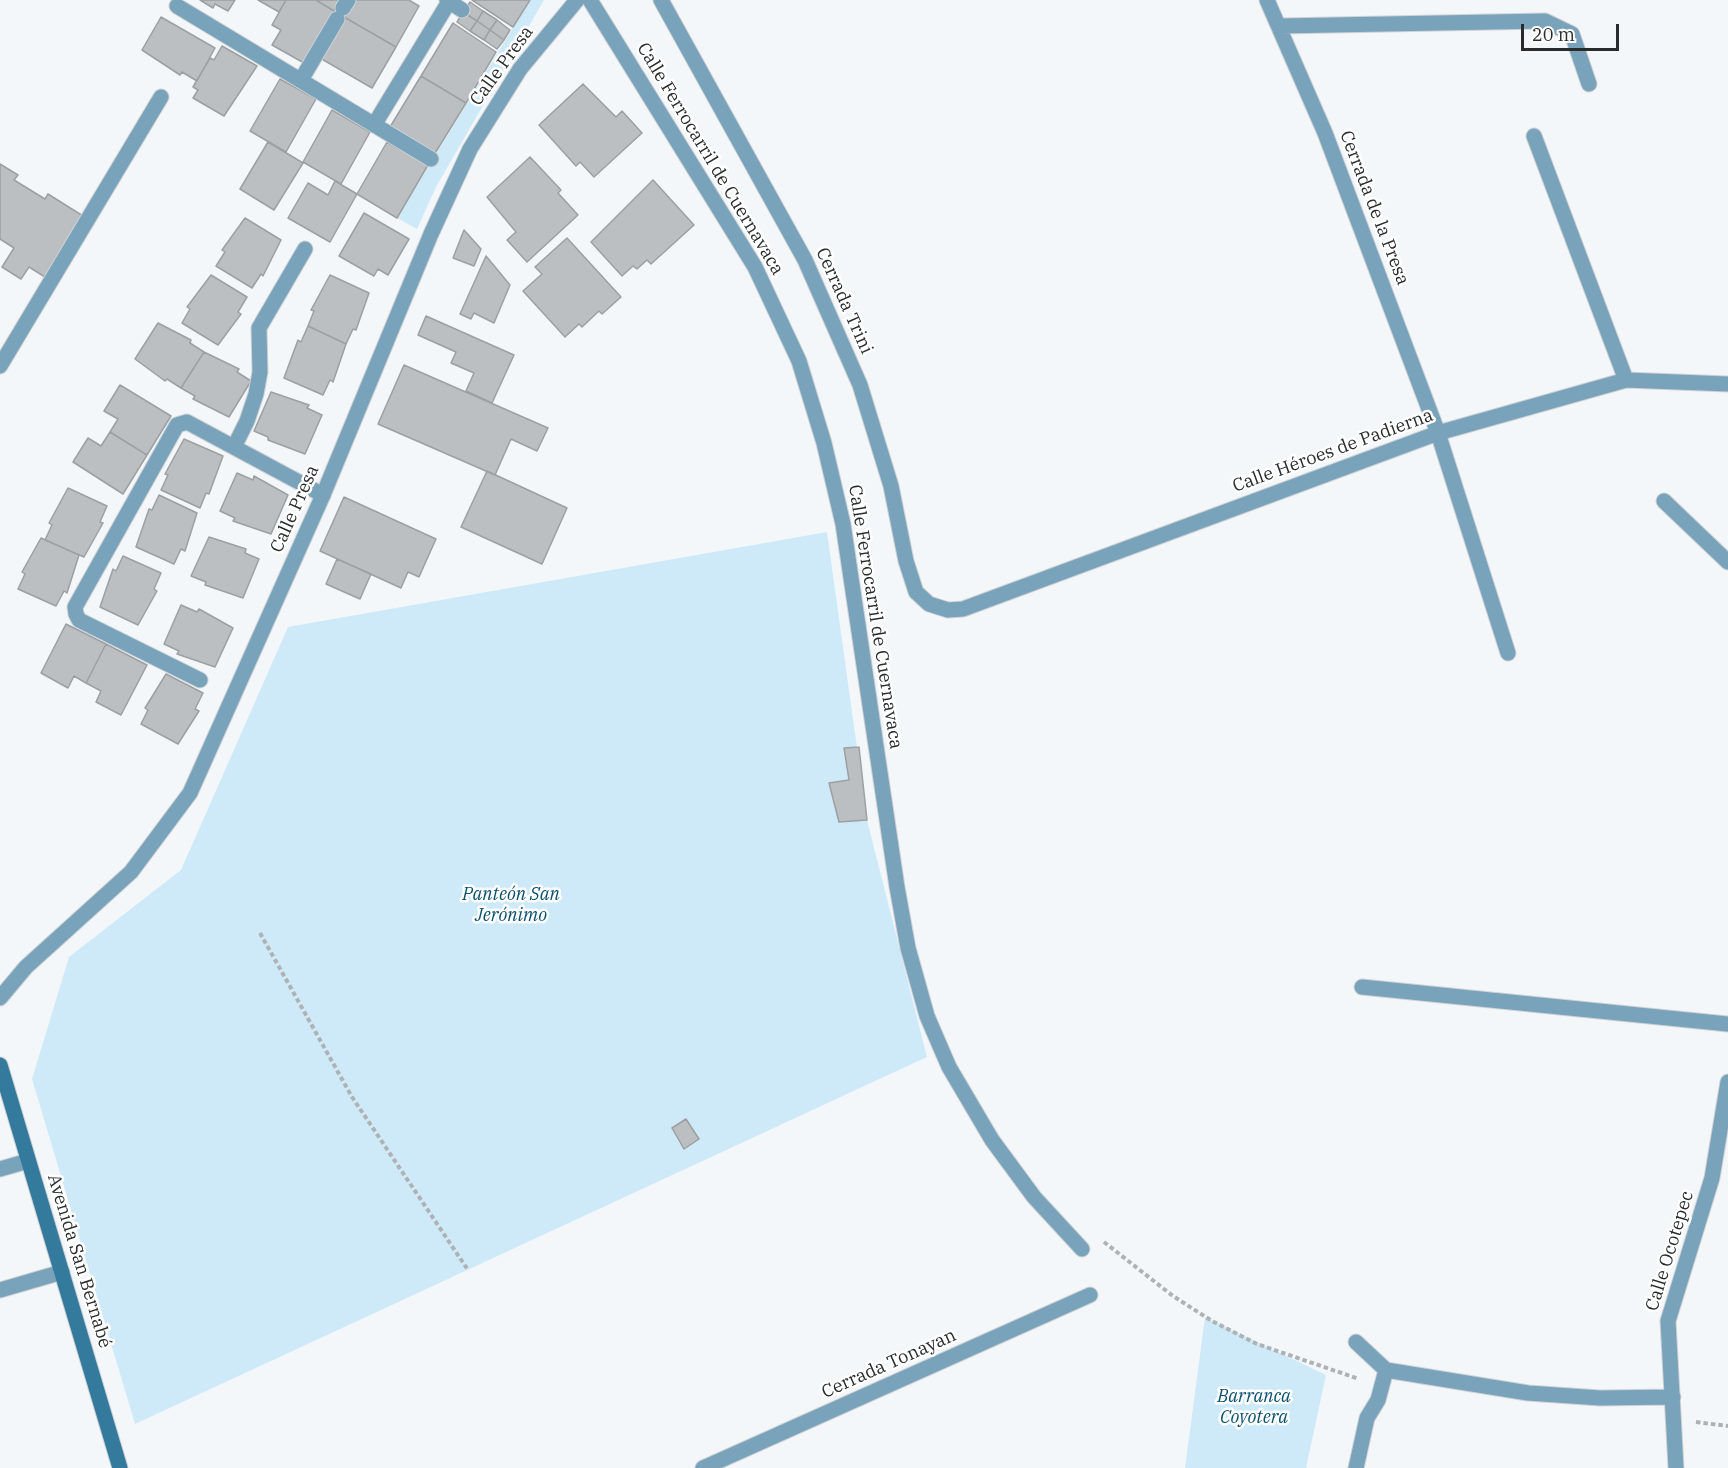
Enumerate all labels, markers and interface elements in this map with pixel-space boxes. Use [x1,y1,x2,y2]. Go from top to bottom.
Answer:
scale bar [1524,12,1622,50]
street label: Calle Presa [466,22,538,110]
text: 20 m [1532,23,1575,46]
street label: Calle Ferrocarril de Cuernavaca [632,39,788,279]
street label: Cerrada de la Presa [1335,128,1413,288]
street label: Cerrada Trini [811,244,877,358]
street label: Calle Héroes de Padierna [1230,405,1436,497]
street label: Calle Presa [266,462,324,556]
street label: Calle Ferrocarril de Cuernavaca [843,483,907,751]
park label: Panteón San Jerónimo [462,884,560,926]
street label: Avenida San Bernabé [42,1171,116,1351]
street label: Calle Ocotepec [1642,1188,1698,1314]
street label: Cerrada Tonayan [818,1325,960,1403]
park label: Barranca Coyotera [1217,1386,1291,1428]

